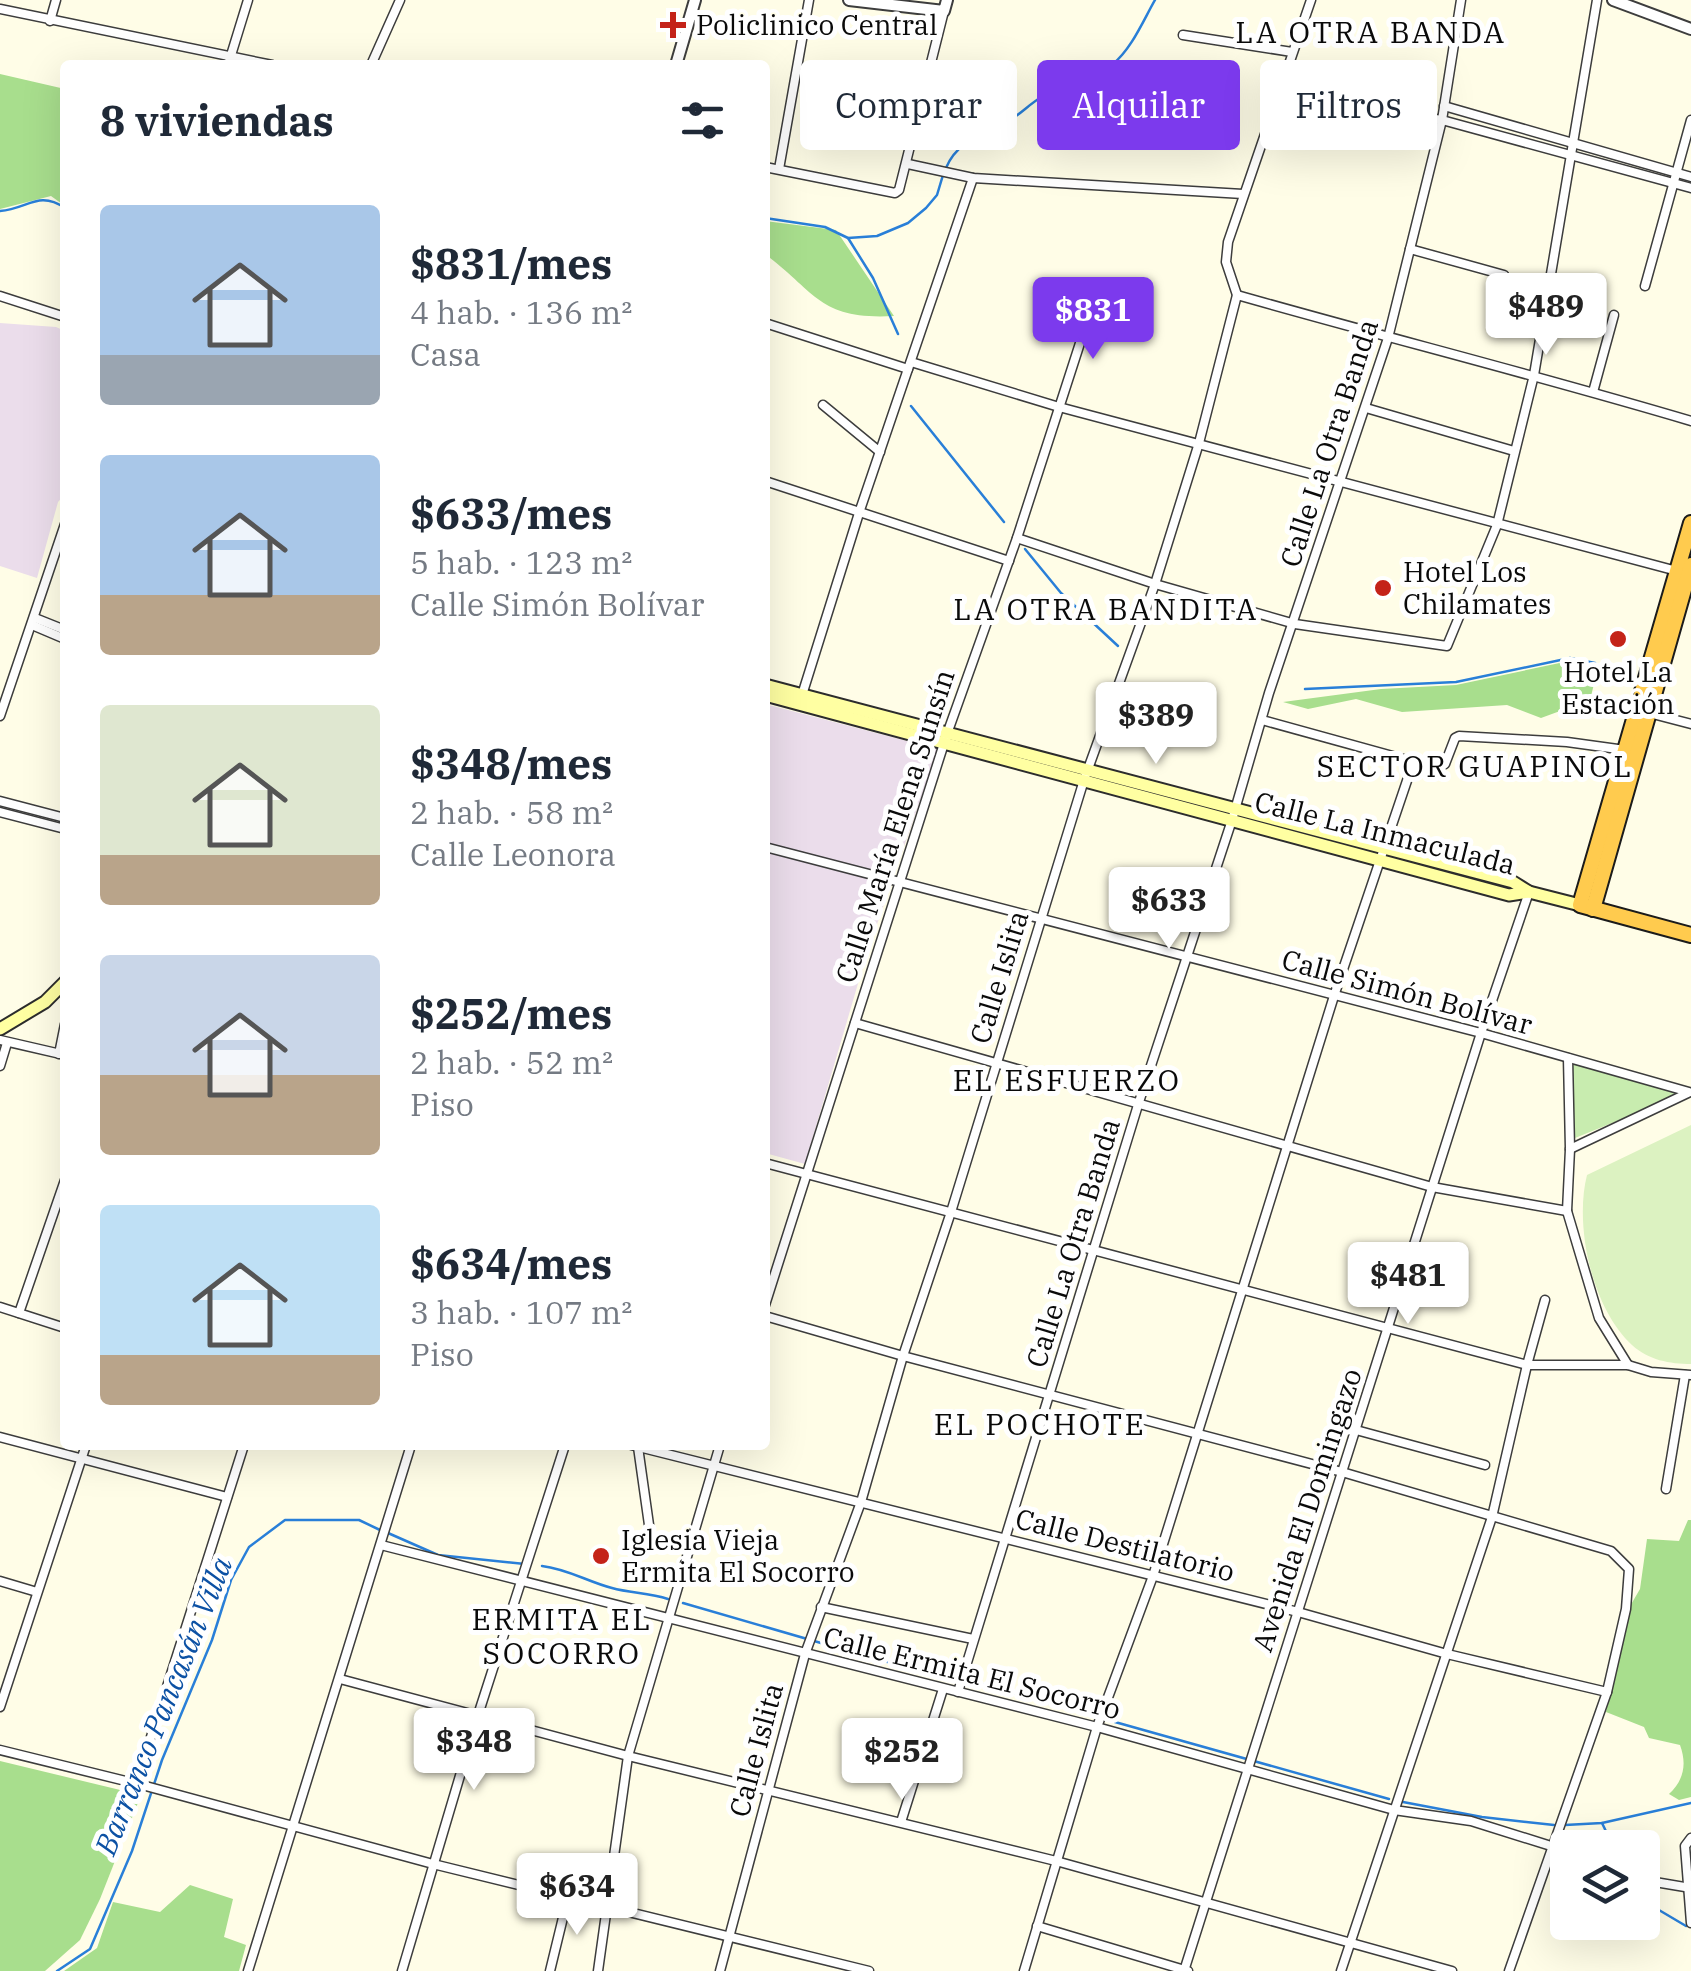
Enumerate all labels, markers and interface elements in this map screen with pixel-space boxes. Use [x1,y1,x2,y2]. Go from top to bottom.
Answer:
place label: Policlinico Central [696,6,938,43]
marker: Policlinico Central [660,12,686,38]
district label: LA OTRA BANDA [1235,12,1507,51]
chip: Comprar [800,60,1017,150]
chip: Alquilar [1037,60,1240,150]
chip: Filtros [1260,60,1437,150]
text: 8 viviendas [100,93,334,148]
icon: filters [675,93,730,148]
text: $831/mes [410,236,612,291]
icon: home [180,245,300,365]
pin: $489 [1487,273,1605,358]
pin: $831 [1034,277,1152,362]
text: $489 [1508,284,1584,326]
text: $831 [1055,288,1131,330]
text: 4 hab. · 136 m² [410,291,632,333]
street label: Calle La Otra Banda [1271,314,1386,571]
text: Casa [410,333,481,375]
text: $633/mes [410,486,612,541]
icon: home [180,495,300,615]
text: 5 hab. · 123 m² [410,541,632,583]
place label: Hotel Los Chilamates [1403,553,1551,622]
marker: Hotel Los Chilamates [1372,577,1394,599]
text: Calle Simón Bolívar [410,583,705,625]
district label: LA OTRA BANDITA [953,589,1259,628]
marker: Hotel La Estación [1607,628,1629,650]
place label: Hotel La Estación [1561,653,1675,722]
street label: Calle María Elena Sunsín [826,664,963,987]
pin: $389 [1097,682,1215,767]
text: $389 [1118,693,1194,735]
text: $348/mes [410,736,612,791]
icon: home [180,745,300,865]
district label: SECTOR GUAPINOL [1316,746,1634,785]
street label: Calle La Inmaculada [1251,782,1519,883]
text: 2 hab. · 58 m² [410,791,613,833]
text: Calle Leonora [410,833,616,875]
pin: $633 [1110,867,1228,952]
text: $633 [1131,878,1207,920]
street label: Calle Islita [961,906,1036,1048]
street label: Calle Simón Bolívar [1278,940,1537,1043]
text: $252/mes [410,986,612,1041]
icon: home [180,995,300,1115]
text: 2 hab. · 52 m² [410,1041,613,1083]
district label: EL ESFUERZO [953,1060,1181,1099]
text: Piso [410,1083,474,1125]
street label: Calle La Otra Banda [1017,1114,1128,1372]
text: $634/mes [410,1236,612,1291]
pin: $481 [1349,1242,1467,1327]
icon: home [180,1245,300,1365]
text: $481 [1370,1253,1446,1295]
text: 3 hab. · 107 m² [410,1291,632,1333]
text: Piso [410,1333,474,1375]
street label: Avenida El Domingazo [1243,1364,1370,1656]
district label: EL POCHOTE [934,1404,1146,1443]
street label: Calle Destilatorio [1012,1499,1239,1590]
place label: Iglesia Vieja Ermita El Socorro [621,1521,854,1590]
marker: Iglesia Vieja Ermita El Socorro [590,1545,612,1567]
water label: Barranco Pancasán Villa [85,1550,240,1861]
district label: ERMITA EL SOCORRO [472,1599,652,1672]
street label: Calle Ermita El Socorro [820,1618,1125,1727]
street label: Calle Islita [720,1679,791,1821]
pin: $348 [415,1708,533,1793]
pin: $252 [843,1718,961,1803]
text: $348 [436,1719,512,1761]
text: $252 [864,1729,940,1771]
map controls [1550,1830,1660,1940]
button: layers [1550,1830,1660,1940]
pin: $634 [518,1853,636,1938]
text: $634 [539,1864,615,1906]

